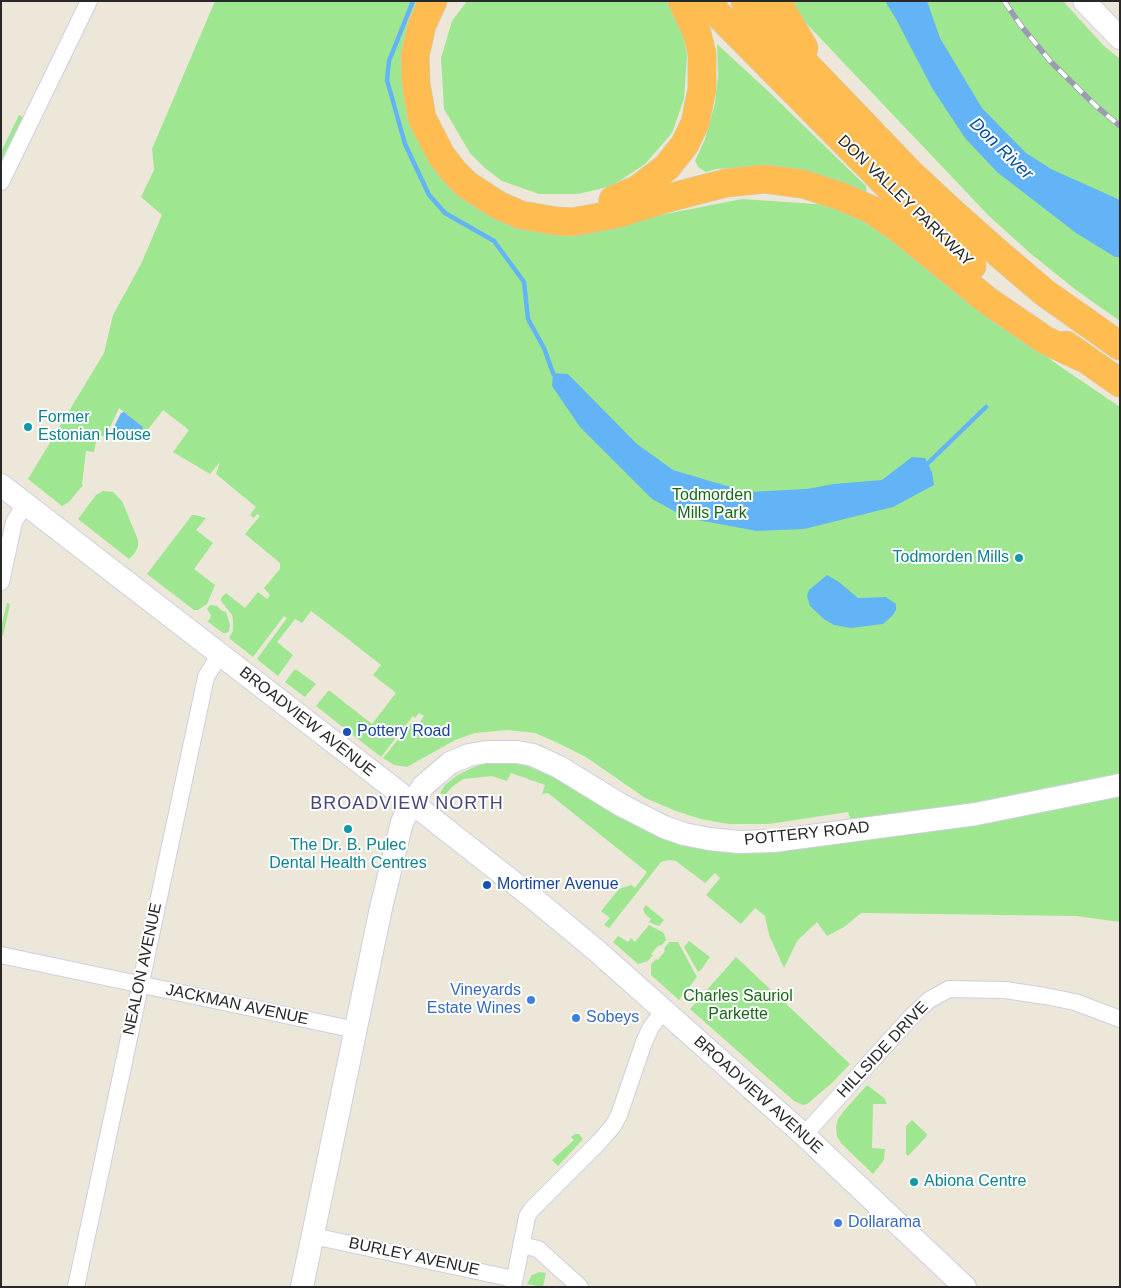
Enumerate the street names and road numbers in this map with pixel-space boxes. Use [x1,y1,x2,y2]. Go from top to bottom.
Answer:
street label: DON VALLEY PARKWAY [833,131,977,271]
street label: BROADVIEW AVENUE [235,663,379,781]
street label: POTTERY ROAD [743,818,871,850]
street label: NEALON AVENUE [120,901,166,1037]
street label: JACKMAN AVENUE [164,980,310,1030]
street label: HILLSIDE DRIVE [834,998,932,1102]
street label: BROADVIEW AVENUE [690,1032,826,1158]
street label: BURLEY AVENUE [347,1234,481,1280]

